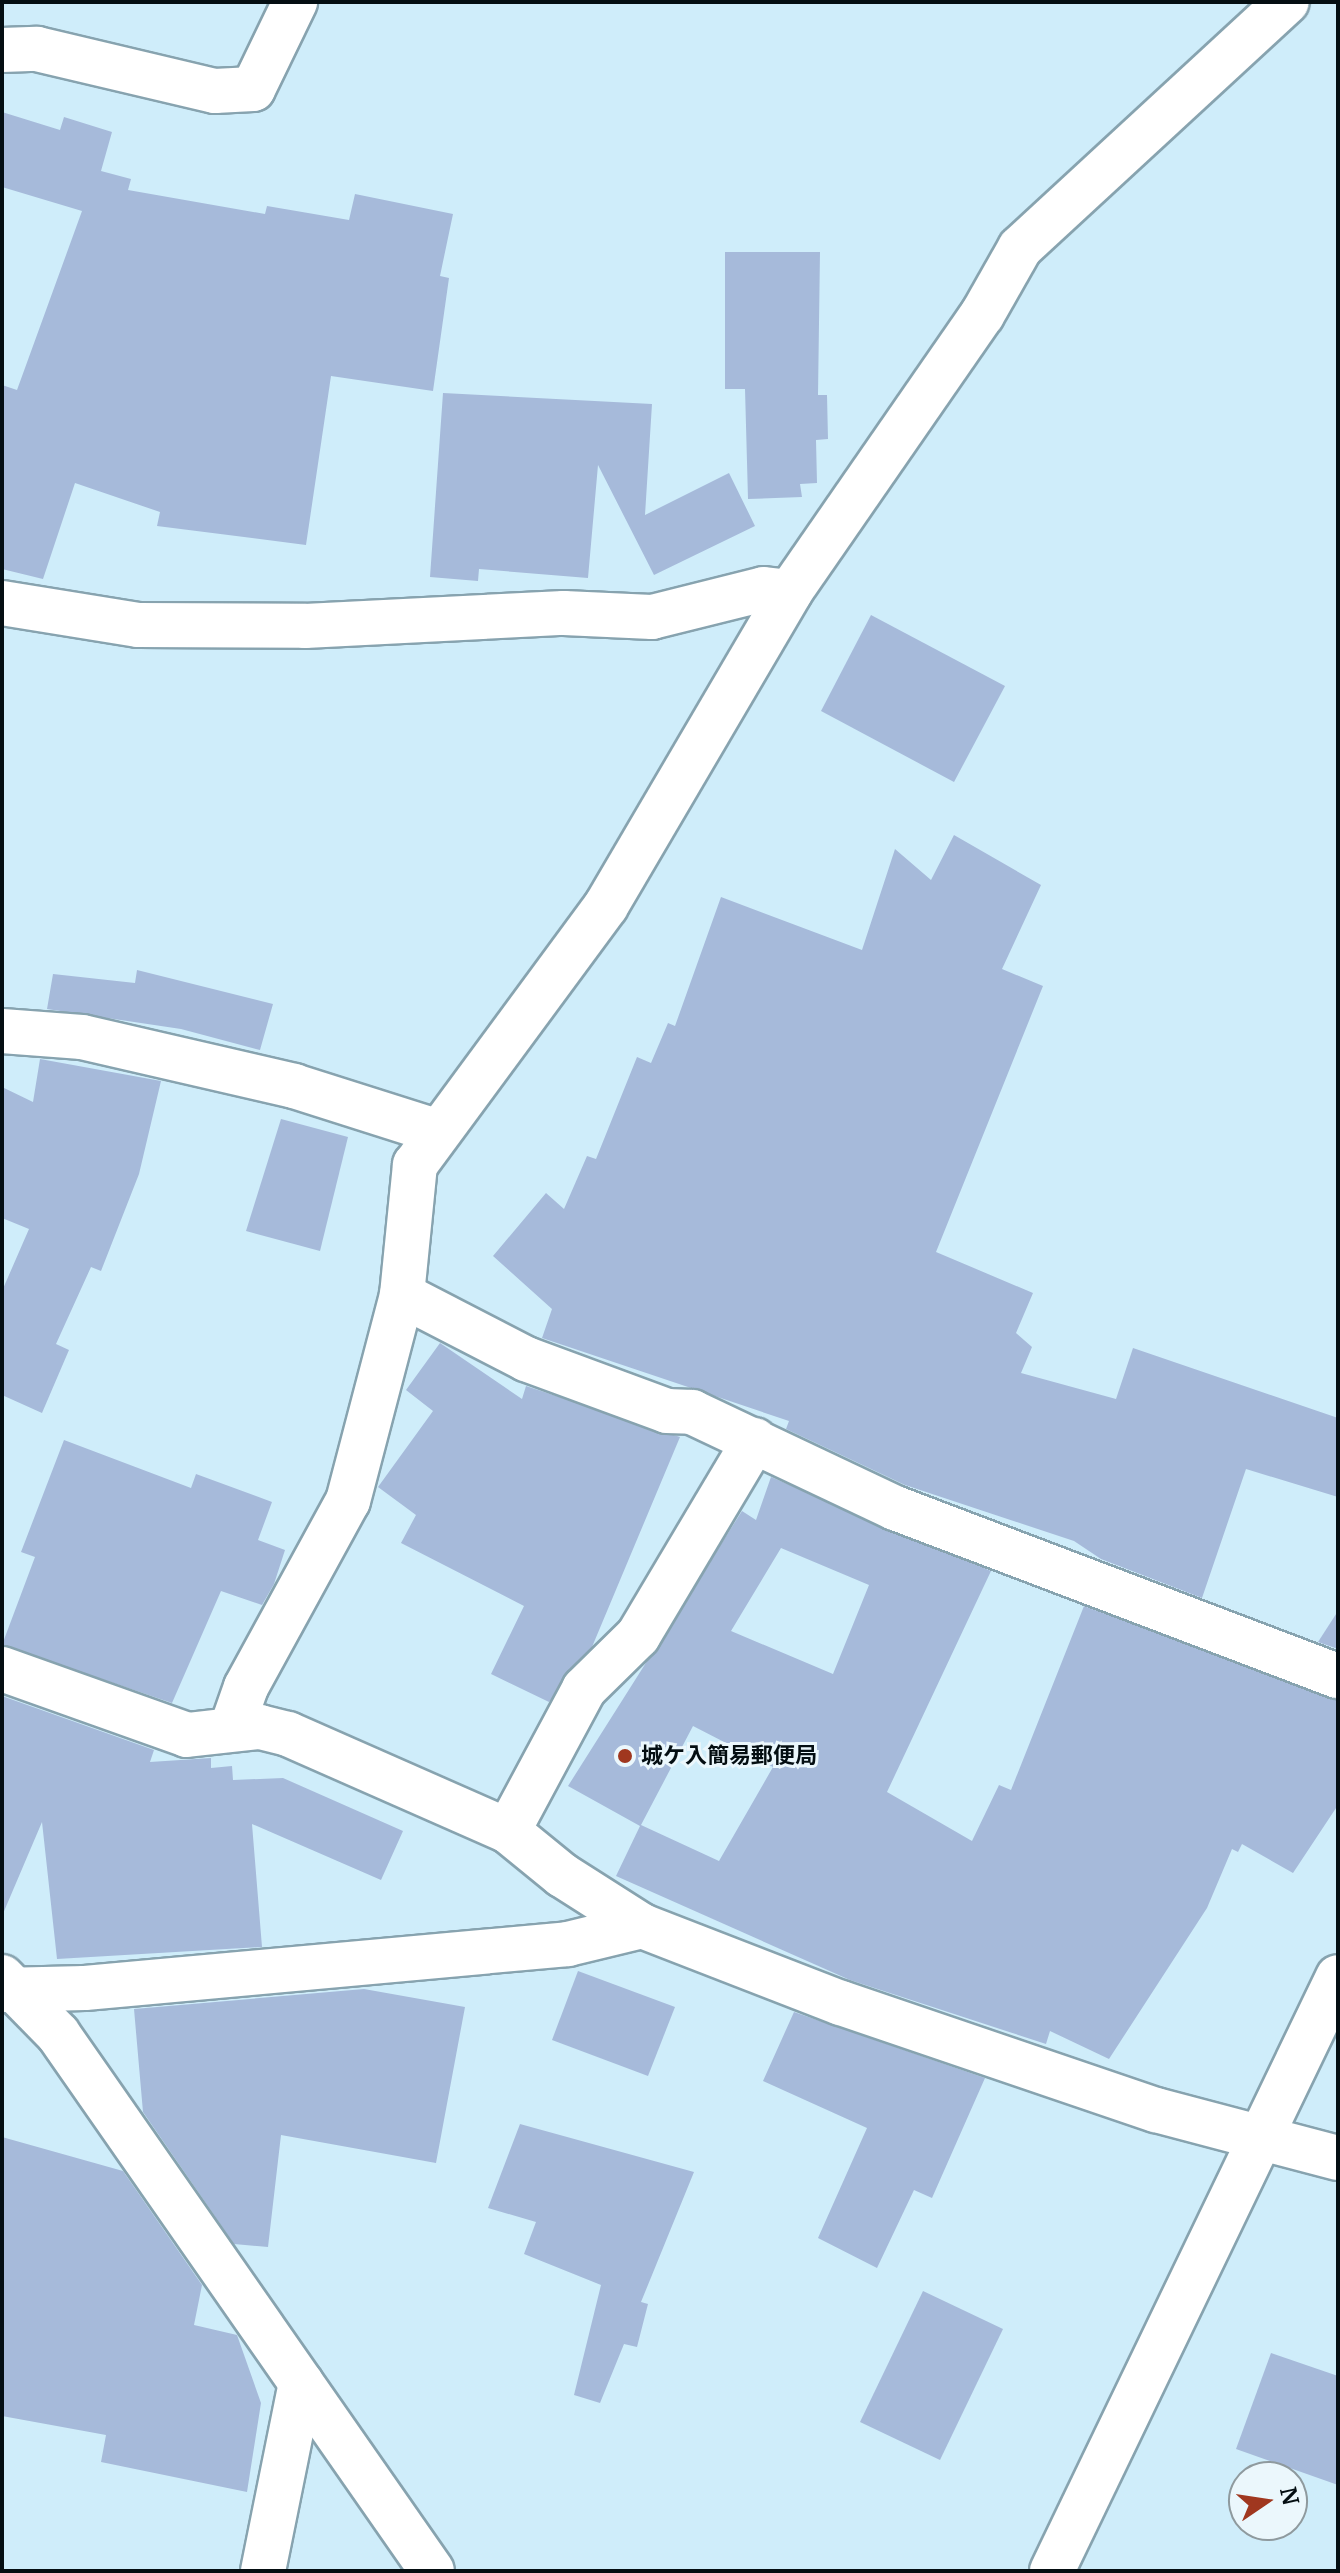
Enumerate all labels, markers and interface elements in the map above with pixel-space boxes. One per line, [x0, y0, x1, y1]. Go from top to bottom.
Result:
place label: 城ケ入簡易郵便局 [641, 1743, 817, 1769]
marker: 城ケ入簡易郵便局 [616, 1747, 634, 1765]
north arrow [1228, 2461, 1308, 2541]
text: N [1274, 2484, 1305, 2508]

